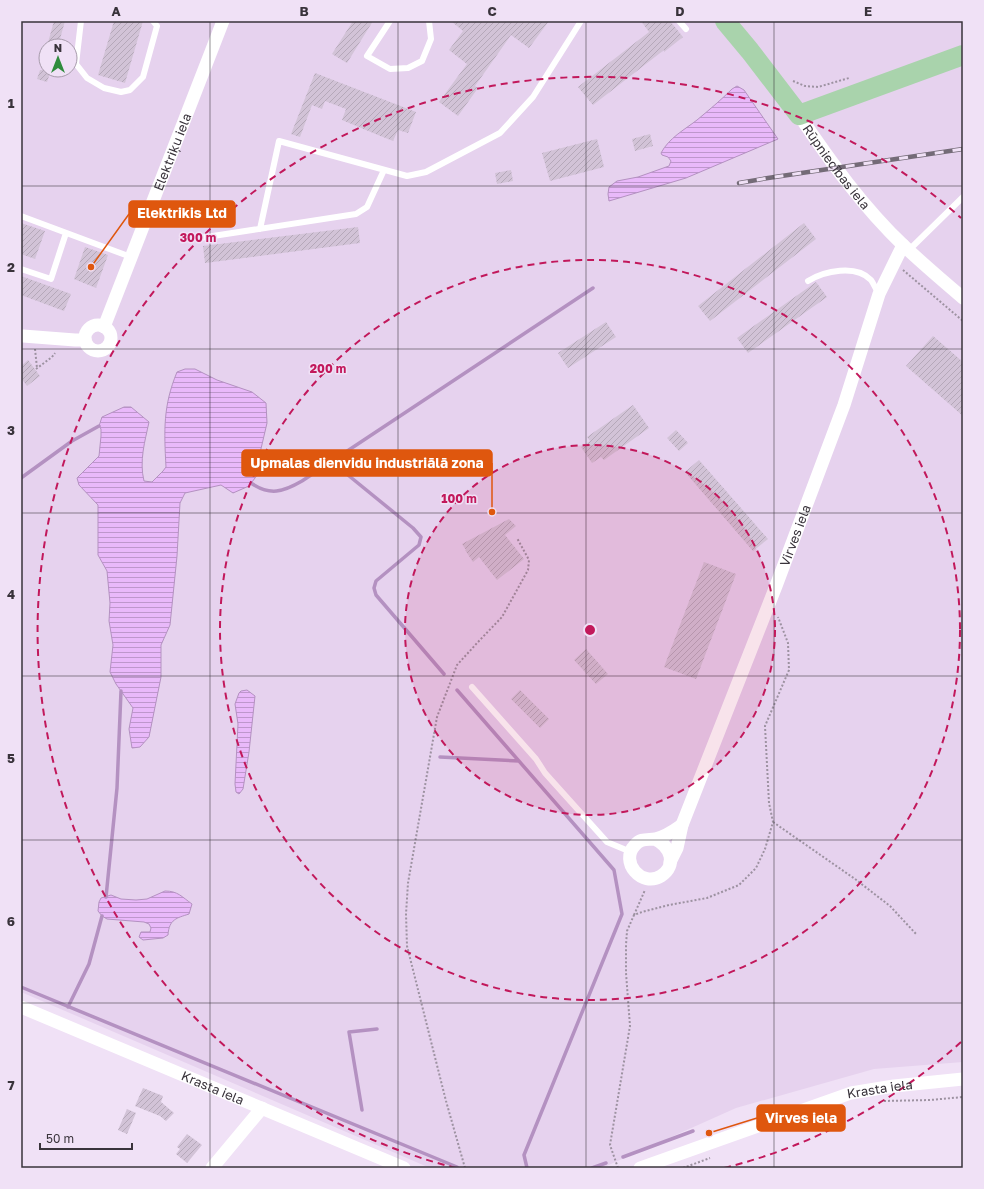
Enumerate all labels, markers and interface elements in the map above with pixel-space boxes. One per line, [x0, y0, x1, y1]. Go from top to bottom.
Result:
text: A [111, 3, 121, 19]
text: B [299, 3, 309, 19]
text: C [487, 3, 497, 19]
text: D [675, 3, 685, 19]
text: E [864, 3, 872, 19]
north arrow [38, 38, 78, 78]
text: N [54, 41, 62, 54]
text: 1 [8, 95, 15, 111]
street label: Elektriķu iela [150, 111, 194, 193]
street label: Rūpniecības iela [800, 121, 874, 213]
callout: Elektrikis Ltd [129, 201, 235, 227]
text: Elektrikis Ltd [137, 204, 227, 221]
text: 300 m [180, 230, 216, 245]
text: 2 [7, 259, 15, 275]
text: 200 m [310, 361, 346, 376]
text: 3 [7, 422, 15, 438]
callout: Upmalas dienvidu industriālā zona [242, 450, 492, 476]
text: Upmalas dienvidu industriālā zona [250, 454, 484, 471]
text: 100 m [441, 491, 477, 506]
street label: Virves iela [776, 502, 814, 569]
text: 4 [7, 586, 15, 602]
centre of rings [583, 623, 597, 637]
text: 5 [7, 750, 15, 766]
text: 6 [7, 913, 15, 929]
street label: Krasta iela [179, 1067, 247, 1108]
street label: Krasta iela [846, 1076, 913, 1102]
text: 7 [7, 1077, 15, 1093]
callout: Virves iela [757, 1105, 845, 1131]
text: Virves iela [765, 1109, 837, 1126]
scale bar [40, 1125, 132, 1151]
text: 50 m [46, 1131, 74, 1146]

